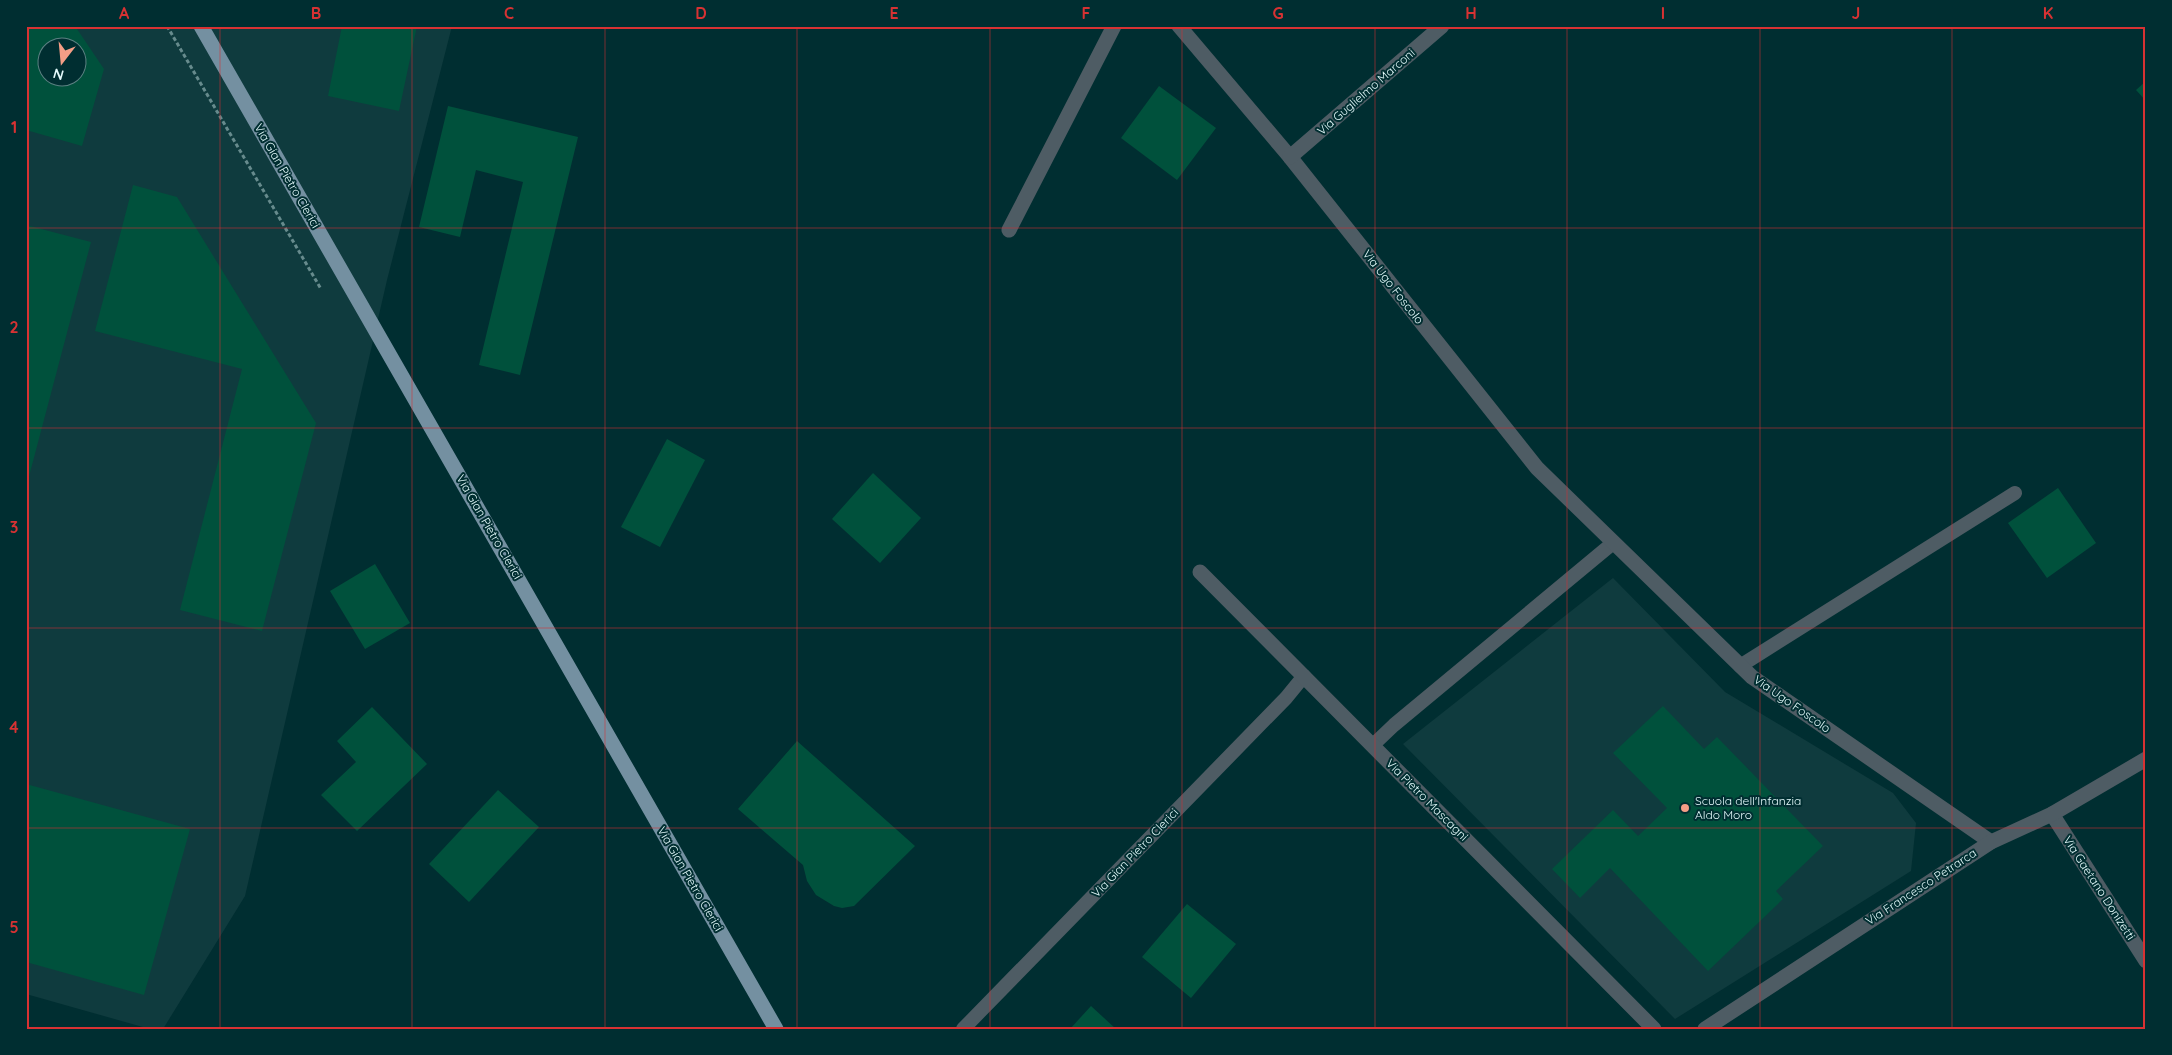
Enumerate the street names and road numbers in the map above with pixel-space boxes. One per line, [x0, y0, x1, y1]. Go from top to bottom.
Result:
street label: Via Guglielmo Marconi [1314, 45, 1418, 138]
street label: Via Gian Pietro Clerici [251, 121, 323, 231]
street label: Via Ugo Foscolo [1360, 247, 1427, 327]
street label: Via Gian Pietro Clerici [453, 472, 525, 582]
street label: Via Ugo Foscolo [1751, 672, 1834, 736]
street label: Via Pietro Mascagni [1383, 756, 1471, 844]
street label: Via Gian Pietro Clerici [1088, 805, 1181, 900]
street label: Via Gian Pietro Clerici [654, 824, 726, 934]
street label: Via Gaetano Donizetti [2060, 833, 2139, 943]
street label: Via Francesco Petrarca [1862, 845, 1979, 928]

